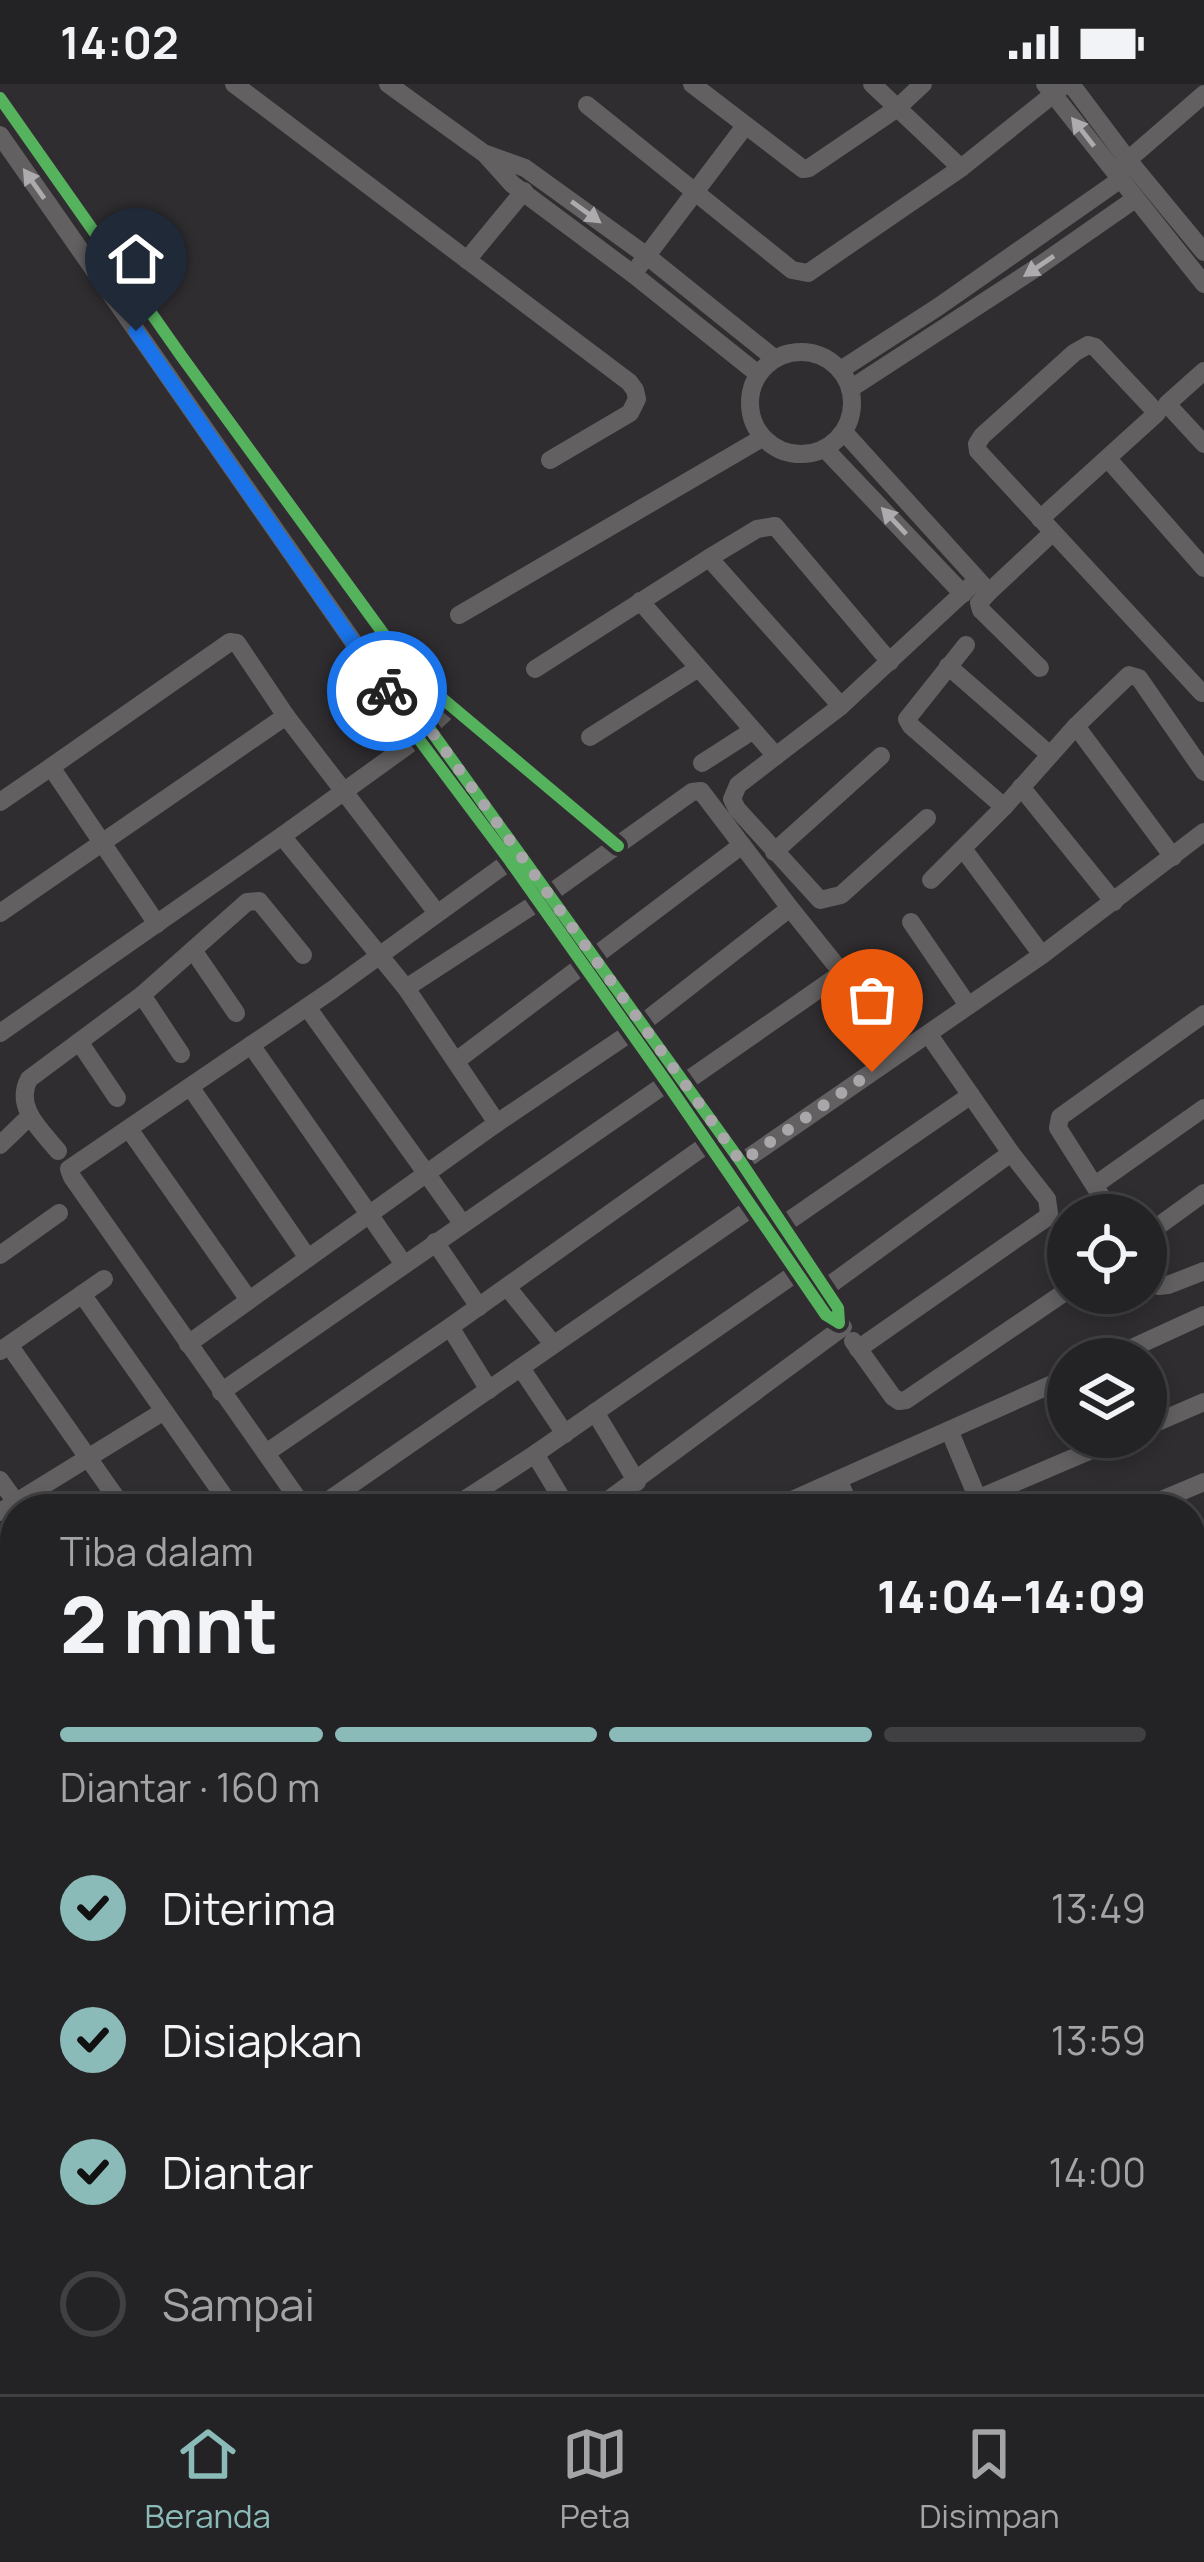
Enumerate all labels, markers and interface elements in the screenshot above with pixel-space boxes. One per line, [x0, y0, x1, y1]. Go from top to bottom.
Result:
text: 14:02 [60, 11, 179, 73]
one-way arrow [1071, 116, 1096, 147]
one-way arrow [23, 167, 46, 200]
one-way arrow [570, 199, 602, 223]
pin [85, 208, 187, 331]
icon: home [103, 226, 169, 292]
one-way arrow [1023, 254, 1055, 277]
one-way arrow [881, 507, 909, 536]
courier [327, 631, 447, 751]
icon: bike [354, 658, 420, 724]
pin [821, 949, 923, 1072]
icon: bag [839, 967, 905, 1033]
map controls [1047, 1194, 1167, 1458]
button: locate [1047, 1194, 1167, 1314]
button: layers [1047, 1338, 1167, 1458]
text: Tiba dalam [60, 1524, 254, 1578]
text: 14:04–14:09 [877, 1565, 1146, 1627]
text: 2 mnt [60, 1570, 278, 1676]
text: Diantar · 160 m [60, 1760, 320, 1814]
icon: check [60, 1875, 126, 1941]
text: Diterima [162, 1877, 336, 1939]
text: 13:49 [1051, 1881, 1146, 1935]
icon: check [60, 2007, 126, 2073]
text: Disiapkan [162, 2009, 363, 2071]
text: 13:59 [1051, 2013, 1146, 2067]
icon: check [60, 2139, 126, 2205]
text: Diantar [162, 2141, 314, 2203]
text: 14:00 [1049, 2145, 1146, 2199]
text: Sampai [162, 2273, 315, 2335]
tab: Beranda [144, 2421, 271, 2538]
tab: Peta [560, 2421, 630, 2538]
tab: Disimpan [919, 2421, 1060, 2538]

